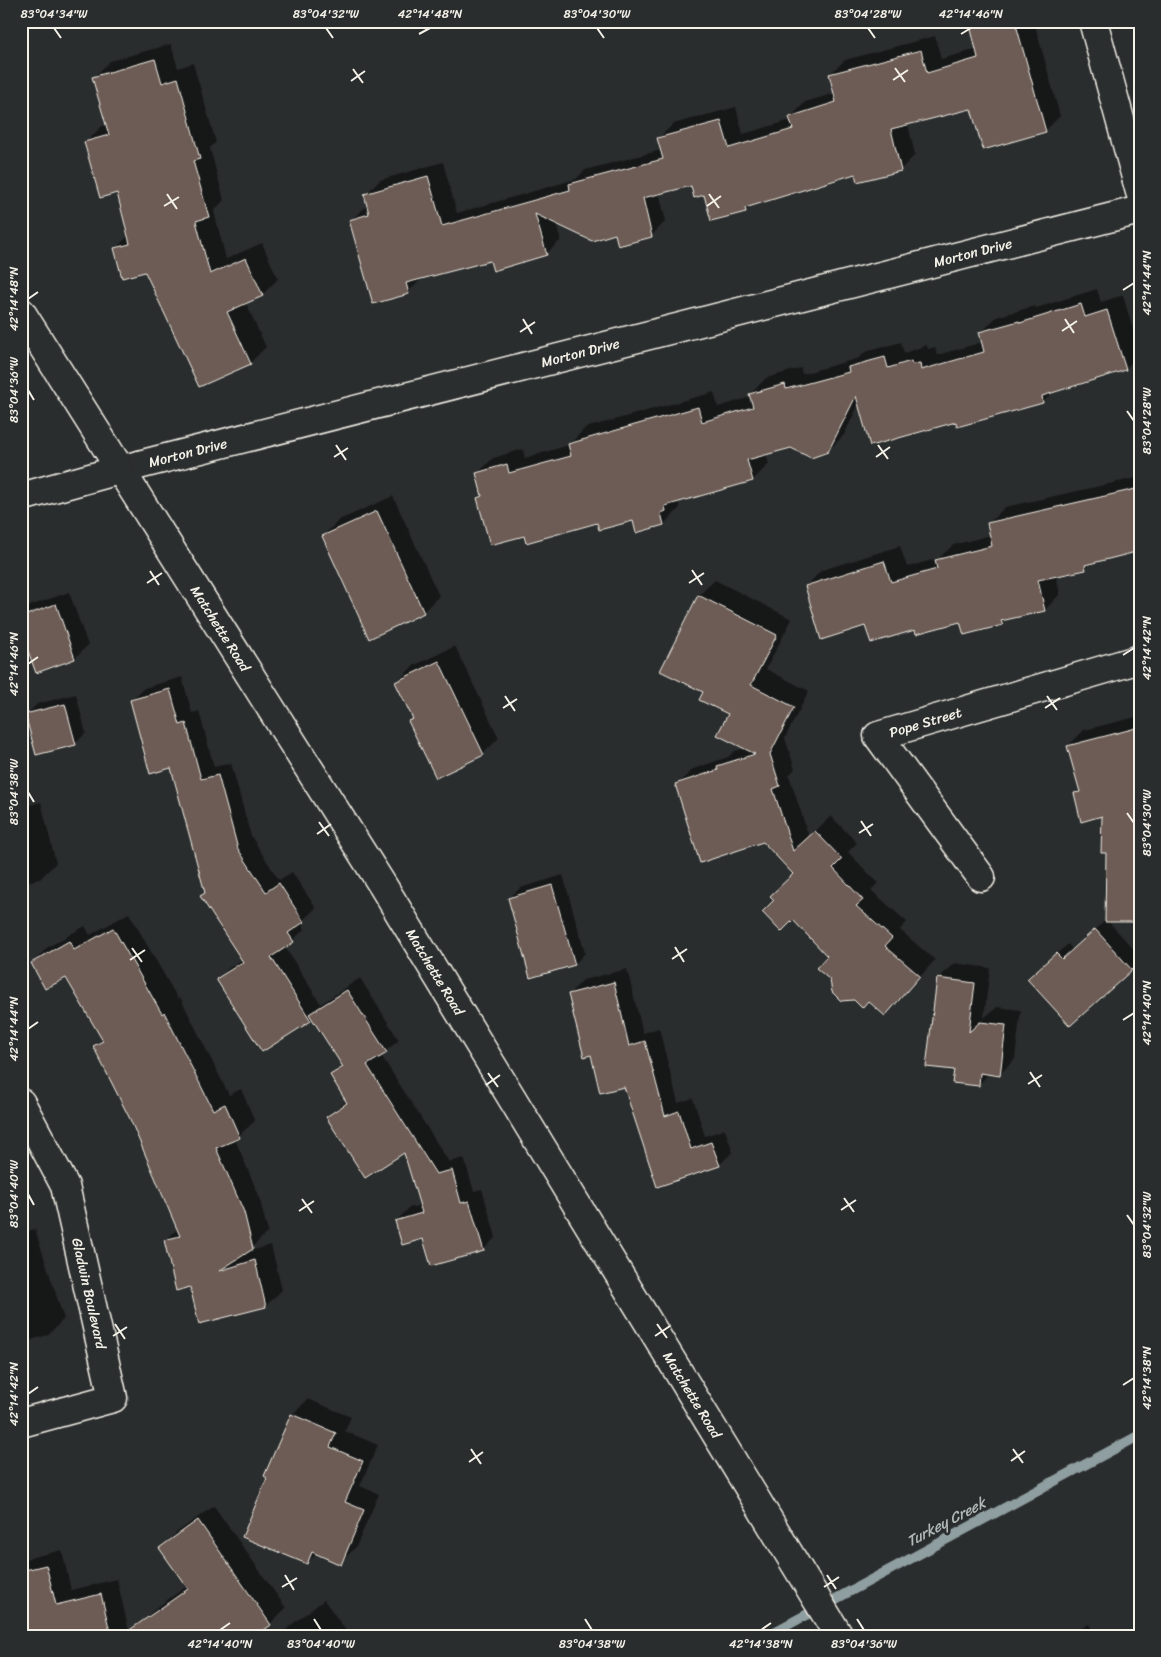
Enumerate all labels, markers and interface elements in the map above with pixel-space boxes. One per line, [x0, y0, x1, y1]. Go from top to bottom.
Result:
text: 83°04'34"W [21, 3, 88, 25]
text: 83°04'32"W [293, 3, 360, 25]
text: 42°14'48"N [398, 3, 463, 25]
text: 83°04'30"W [564, 3, 631, 25]
text: 83°04'28"W [835, 3, 902, 25]
text: 42°14'46"N [939, 3, 1004, 25]
street label: Morton Drive [931, 231, 1015, 275]
text: 42°14'44"N [1136, 250, 1158, 315]
text: 42°14'48"N [3, 266, 25, 331]
street label: Morton Drive [538, 331, 623, 375]
text: 83°04'36"W [3, 356, 25, 423]
text: 83°04'28"W [1136, 387, 1158, 454]
street label: Morton Drive [146, 431, 230, 475]
street label: Matchette Road [183, 580, 258, 678]
text: 42°14'42"N [1136, 615, 1158, 680]
text: 42°14'46"N [3, 631, 25, 696]
street label: Pope Street [886, 700, 965, 745]
text: 83°04'38"W [3, 758, 25, 825]
text: 83°04'30"W [1136, 789, 1158, 856]
street label: Matchette Road [399, 924, 472, 1022]
text: 42°14'40"N [1136, 980, 1158, 1046]
text: 42°14'44"N [3, 996, 25, 1061]
text: 83°04'40"W [3, 1159, 25, 1228]
text: 83°04'32"W [1136, 1191, 1158, 1258]
street label: Gladwin Boulevard [64, 1236, 114, 1353]
text: 42°14'38"N [1136, 1345, 1158, 1410]
street label: Matchette Road [656, 1347, 729, 1445]
text: 42°14'42"N [3, 1361, 25, 1426]
water label: Turkey Creek [902, 1489, 992, 1554]
text: 42°14'40"N [187, 1633, 253, 1655]
text: 83°04'40"W [287, 1633, 356, 1655]
text: 83°04'38"W [559, 1633, 626, 1655]
text: 42°14'38"N [729, 1633, 794, 1655]
text: 83°04'36"W [831, 1633, 898, 1655]

